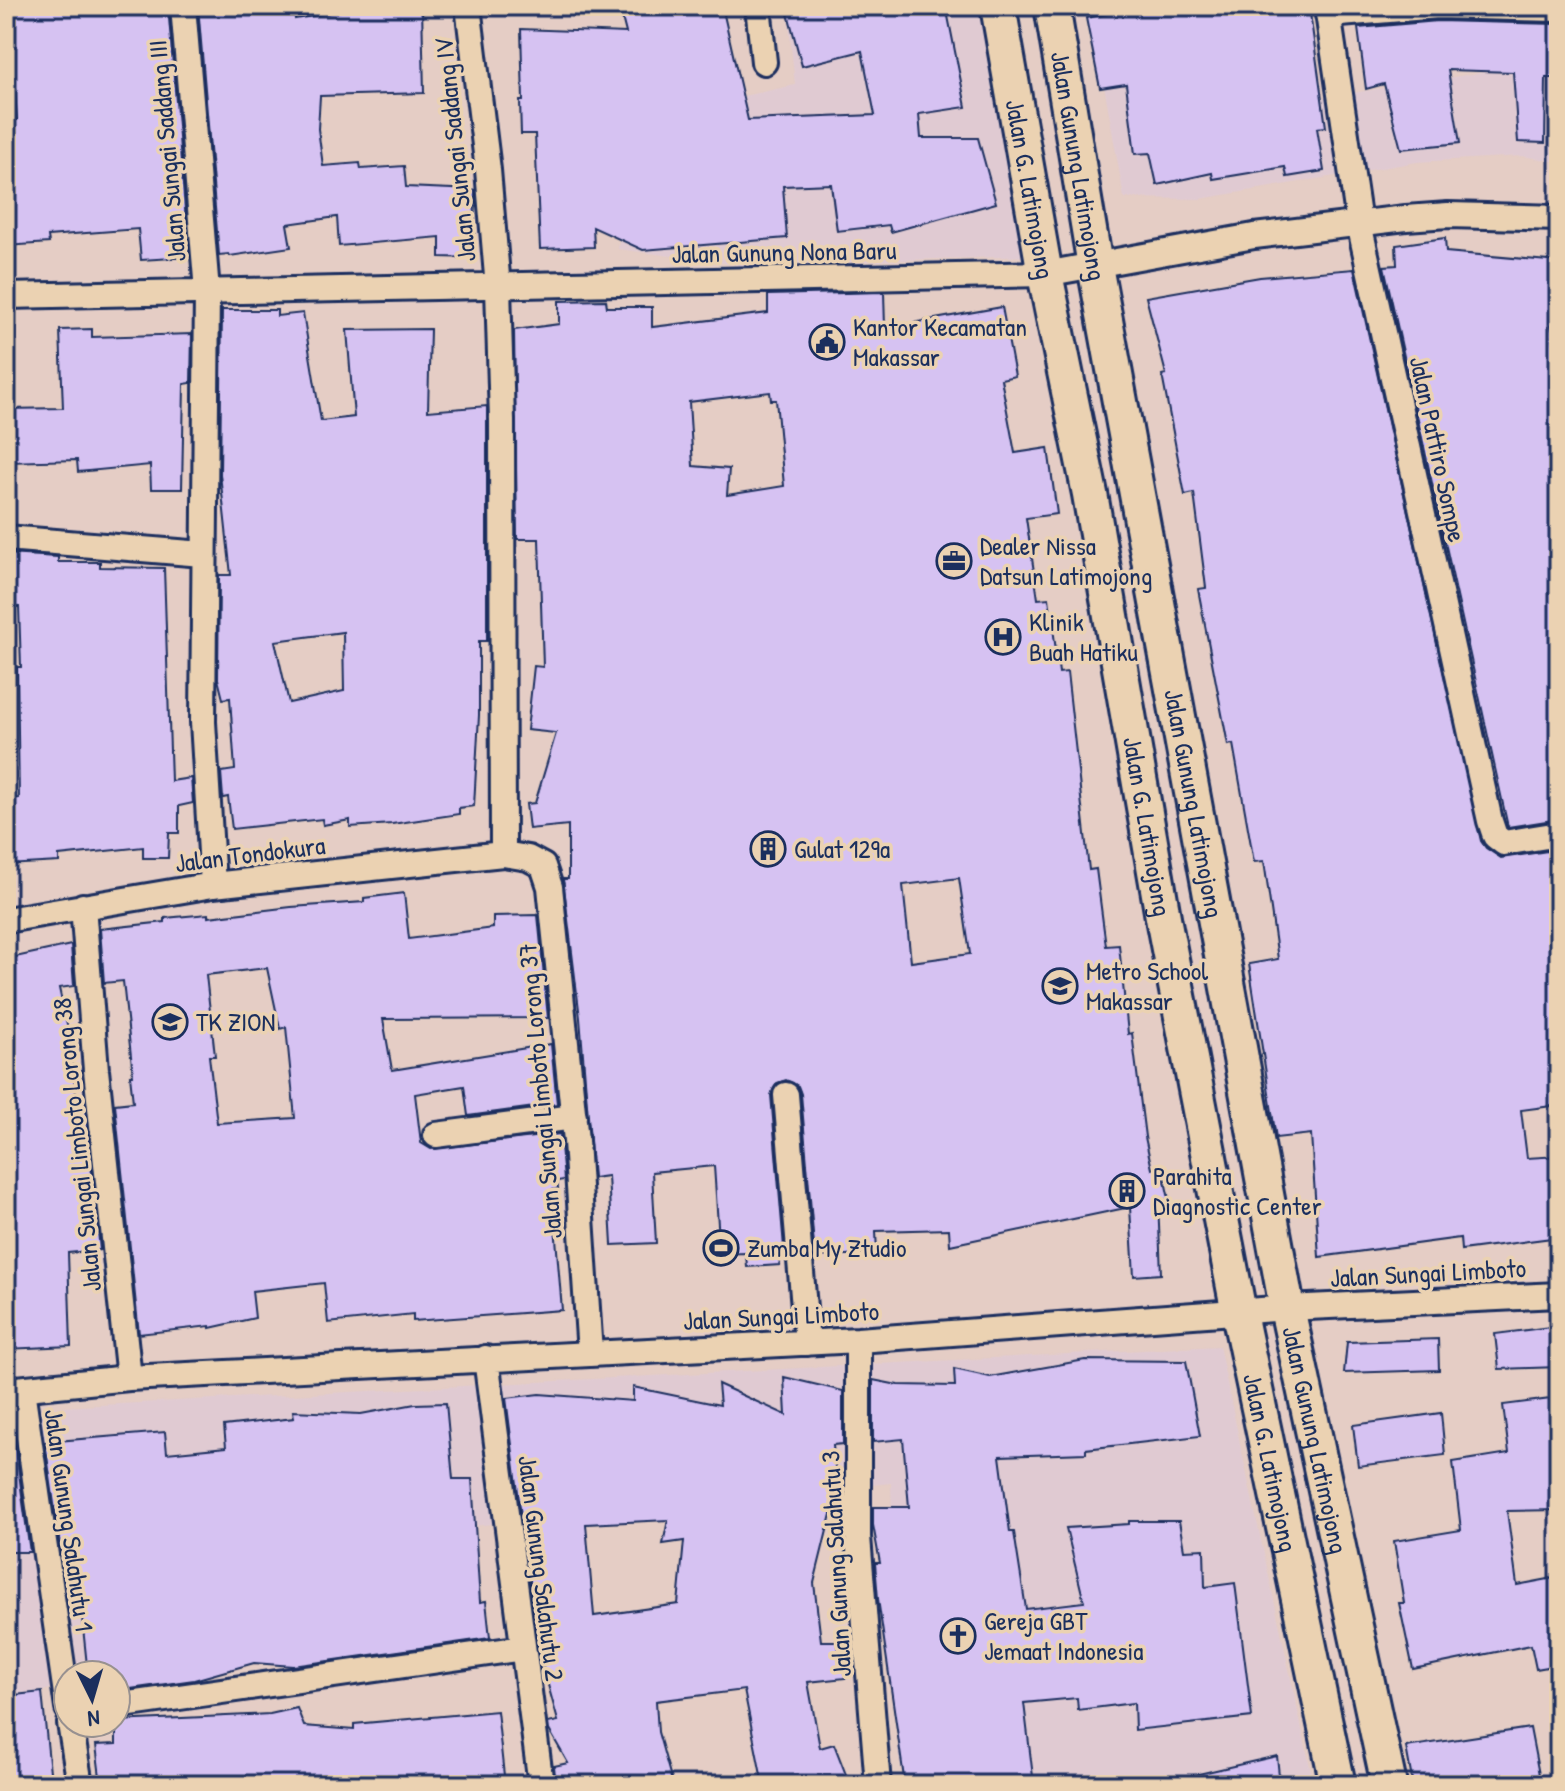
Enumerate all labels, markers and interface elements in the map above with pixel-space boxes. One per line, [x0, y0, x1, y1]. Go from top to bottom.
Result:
street label: Jalan Sungai Saddang IV [425, 36, 484, 264]
street label: Jalan Sungai Saddang III [139, 39, 194, 263]
street label: Jalan Gunung Latimojong [1043, 49, 1115, 283]
street label: Jalan G. Latimojong [998, 97, 1064, 282]
street label: Jalan Gunung Nona Baru [671, 232, 897, 271]
place label: Kantor Kecamatan Makassar [853, 309, 1027, 374]
public building icon: Kantor Kecamatan Makassar [808, 323, 846, 361]
street label: Jalan Pattiro Sompe [1402, 353, 1475, 545]
place label: Dealer Nissa Datsun Latimojong [980, 528, 1152, 593]
office icon: Dealer Nissa Datsun Latimojong [935, 542, 973, 580]
place label: Klinik Buah Hatiku [1029, 604, 1138, 669]
hospital icon: Klinik Buah Hatiku [984, 618, 1022, 656]
street label: Jalan Gunung Latimojong [1156, 686, 1233, 921]
street label: Jalan G. Latimojong [1115, 734, 1181, 919]
street label: Jalan Tondokura [173, 827, 327, 880]
building icon: Gulat 129a [749, 830, 787, 868]
place label: Gulat 129a [794, 831, 890, 866]
street label: Jalan Sungai Limboto Lorong 37 [509, 942, 570, 1240]
place label: Metro School Makassar [1086, 953, 1208, 1018]
school or university icon: Metro School Makassar [1041, 967, 1079, 1005]
street label: Jalan Sungai Limboto Lorong 38 [44, 997, 109, 1294]
school or university icon: TK ZION [151, 1003, 189, 1041]
place label: TK ZION [196, 1004, 275, 1039]
place label: Parahita Diagnostic Center [1153, 1158, 1322, 1223]
building icon: Parahita Diagnostic Center [1108, 1172, 1146, 1210]
sports icon: Zumba My Ztudio [702, 1229, 740, 1267]
place label: Zumba My Ztudio [747, 1230, 907, 1265]
street label: Jalan Sungai Limboto [1329, 1250, 1527, 1295]
street label: Jalan Sungai Limboto [682, 1293, 880, 1338]
street label: Jalan Gunung Latimojong [1274, 1323, 1357, 1557]
street label: Jalan G. Latimojong [1235, 1370, 1307, 1555]
street label: Jalan Gunung Salahutu 1 [37, 1406, 102, 1633]
street label: Jalan Gunung Salahutu 3 [812, 1450, 859, 1678]
street label: Jalan Gunung Salahutu 2 [510, 1453, 573, 1683]
place label: Gereja GBT Jemaat Indonesia [984, 1603, 1144, 1668]
church icon: Gereja GBT Jemaat Indonesia [939, 1617, 977, 1655]
north arrow [52, 1659, 132, 1739]
text: N [86, 1703, 101, 1734]

